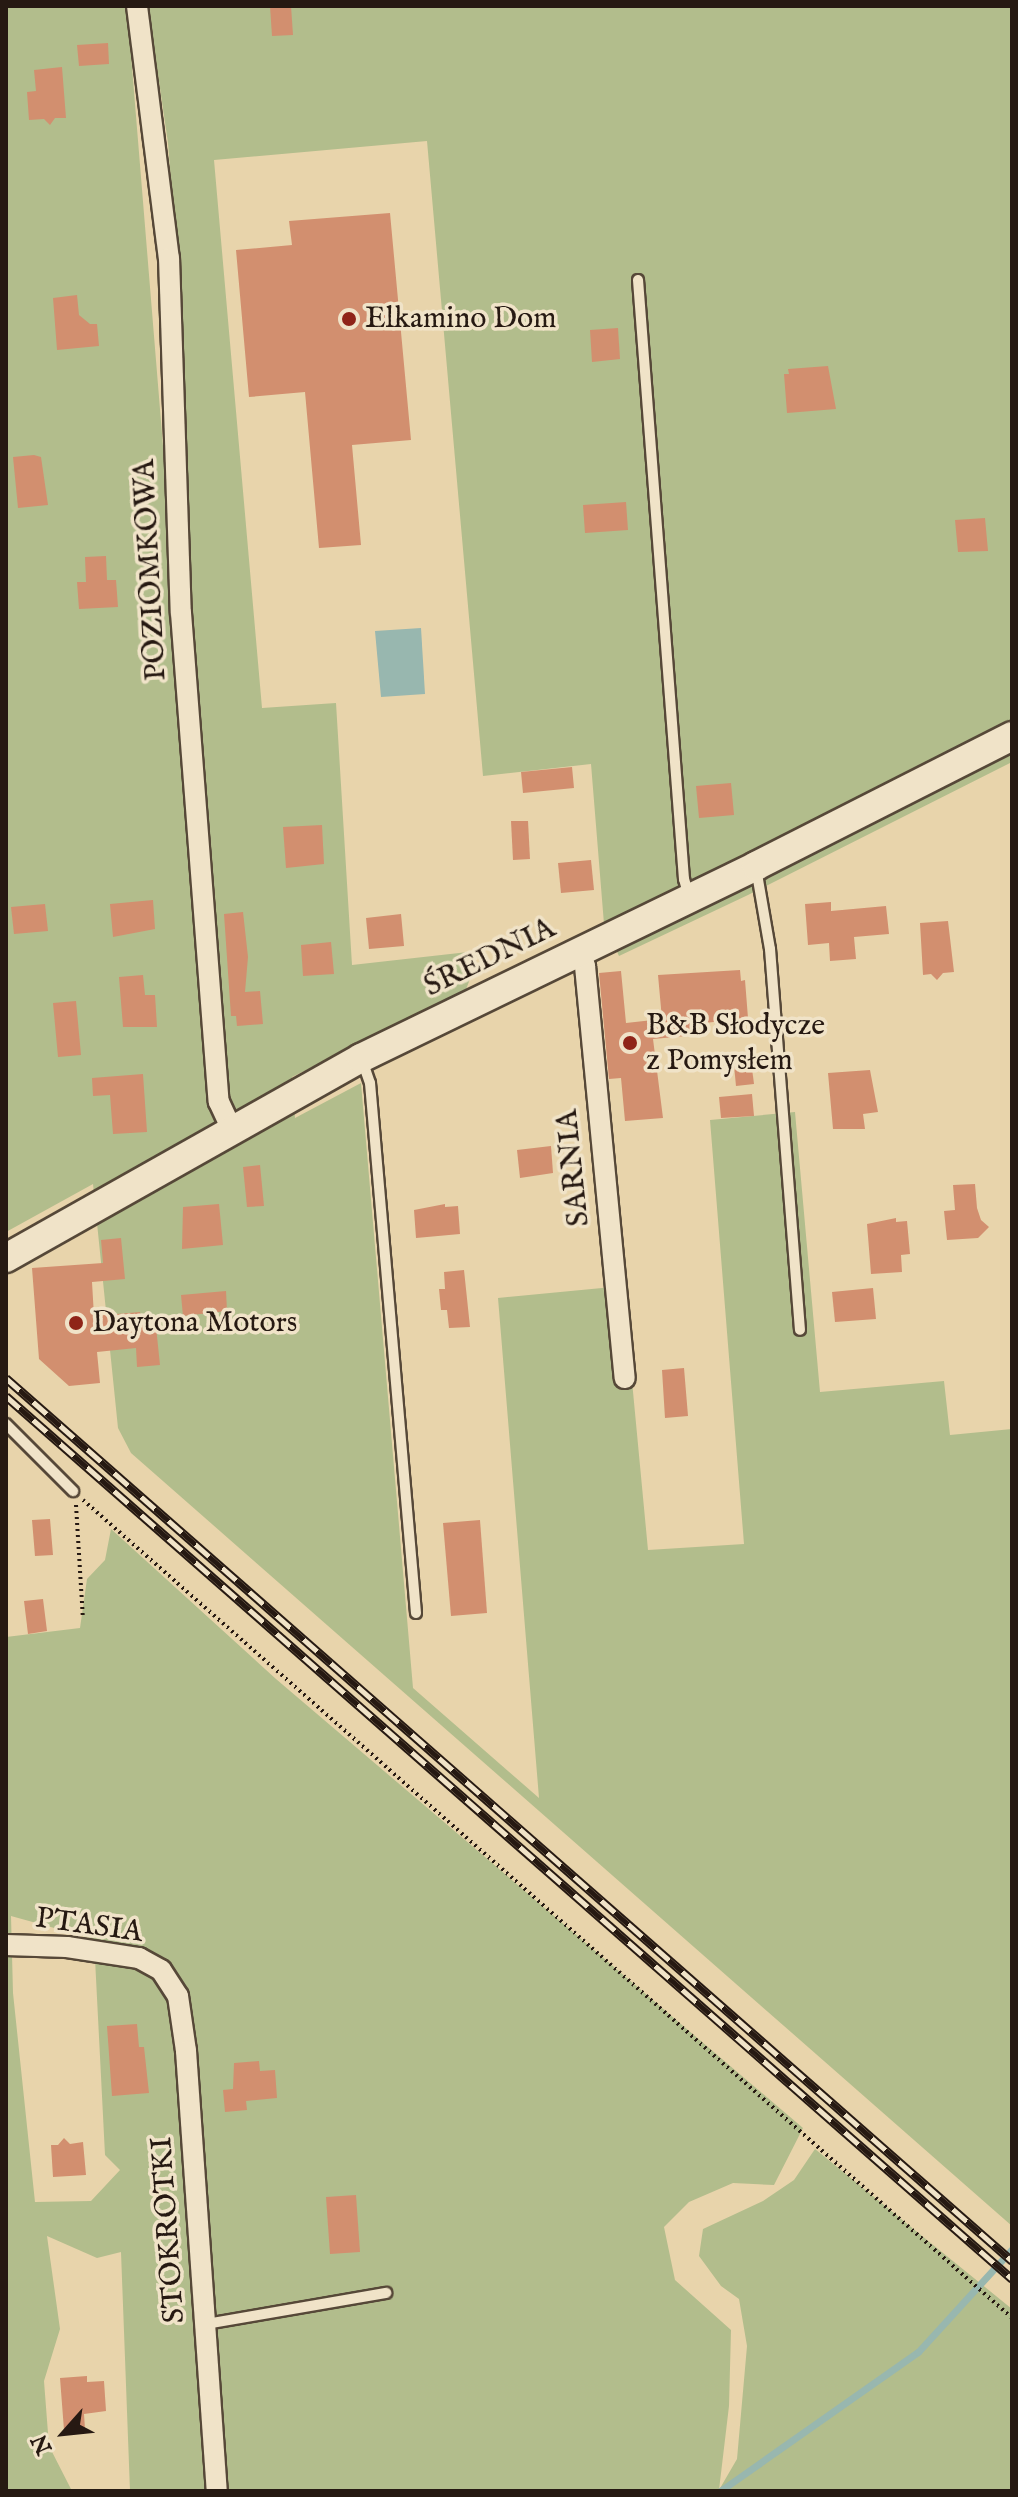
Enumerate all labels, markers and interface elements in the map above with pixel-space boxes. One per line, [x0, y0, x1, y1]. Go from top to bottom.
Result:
place label: Elkamino Dom [365, 301, 556, 337]
marker: Elkamino Dom [340, 310, 358, 328]
street label: POZIOMKOWA [127, 458, 175, 682]
street label: ŚREDNIA [418, 911, 562, 1005]
place label: B&B Słodycze z Pomysłem [646, 1008, 825, 1078]
marker: B&B Słodycze z Pomysłem [621, 1034, 639, 1052]
street label: SARNIA [550, 1108, 598, 1228]
place label: Daytona Motors [92, 1305, 297, 1341]
marker: Daytona Motors [67, 1314, 85, 1332]
street label: PTASIA [33, 1901, 145, 1951]
street label: STOKROTKI [145, 2135, 193, 2325]
north arrow [24, 2393, 104, 2473]
text: N [26, 2429, 59, 2459]

